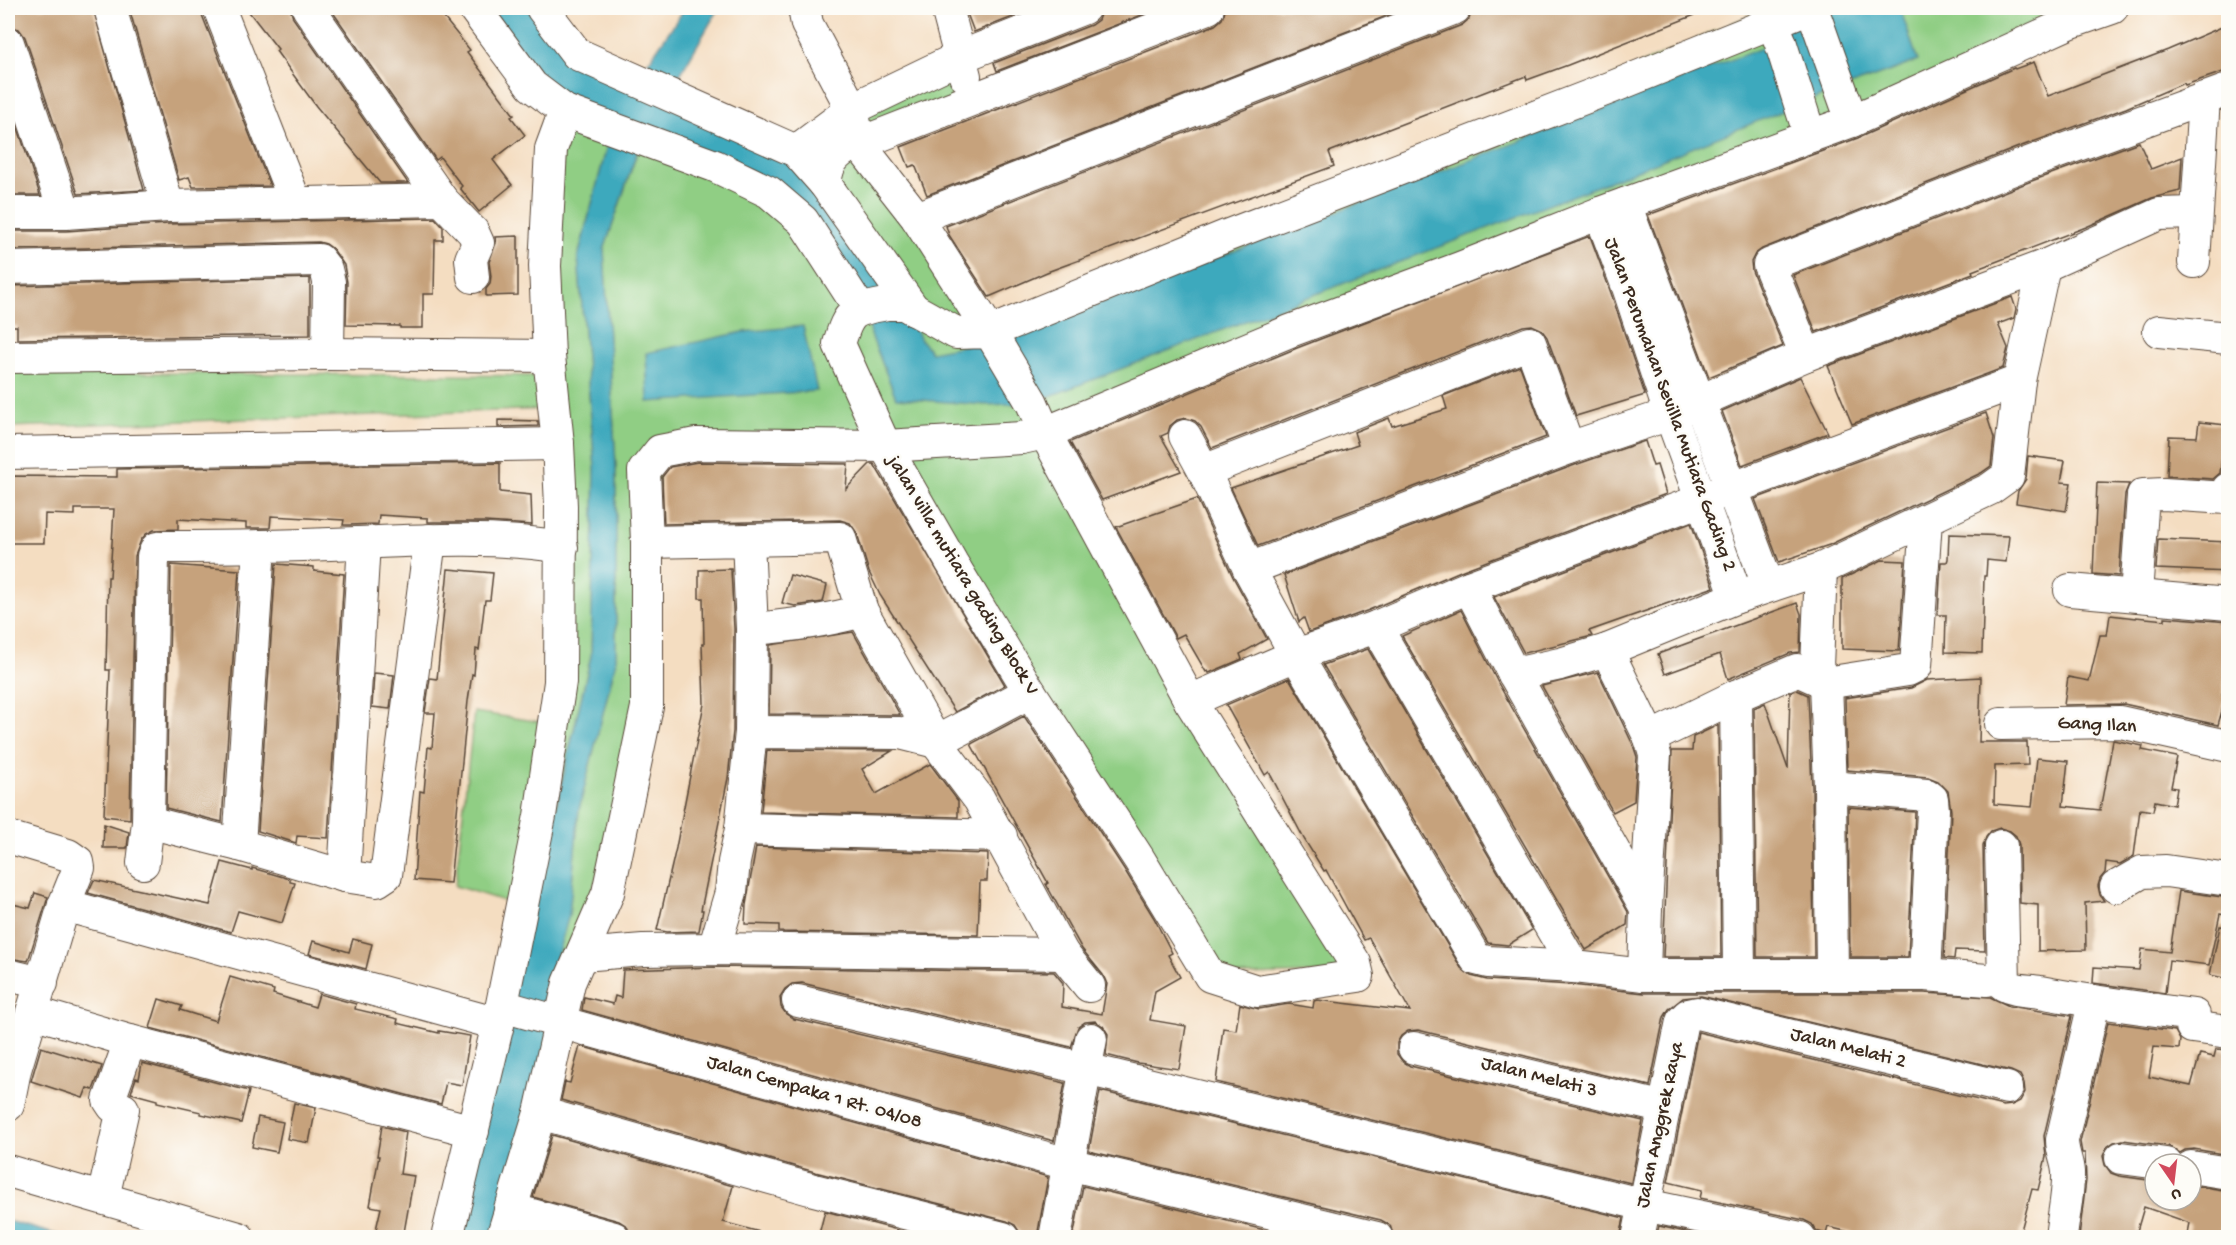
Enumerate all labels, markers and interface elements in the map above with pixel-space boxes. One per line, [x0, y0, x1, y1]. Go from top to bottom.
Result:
street label: Jalan Perumahan Sevilla Mutiara Gading 2 [1598, 235, 1740, 575]
street label: jalan villa mutiara gading Block V [880, 450, 1043, 700]
street label: Gang Ilan [2057, 712, 2138, 740]
street label: Jalan Melati 2 [1788, 1024, 1908, 1075]
street label: Jalan Anggrek Raya [1632, 1039, 1690, 1210]
street label: Jalan Cempaka 1 Rt. 04/08 [704, 1051, 924, 1135]
street label: Jalan Melati 3 [1479, 1052, 1599, 1104]
north arrow [2143, 1152, 2203, 1212]
text: U [2168, 1183, 2183, 1204]

